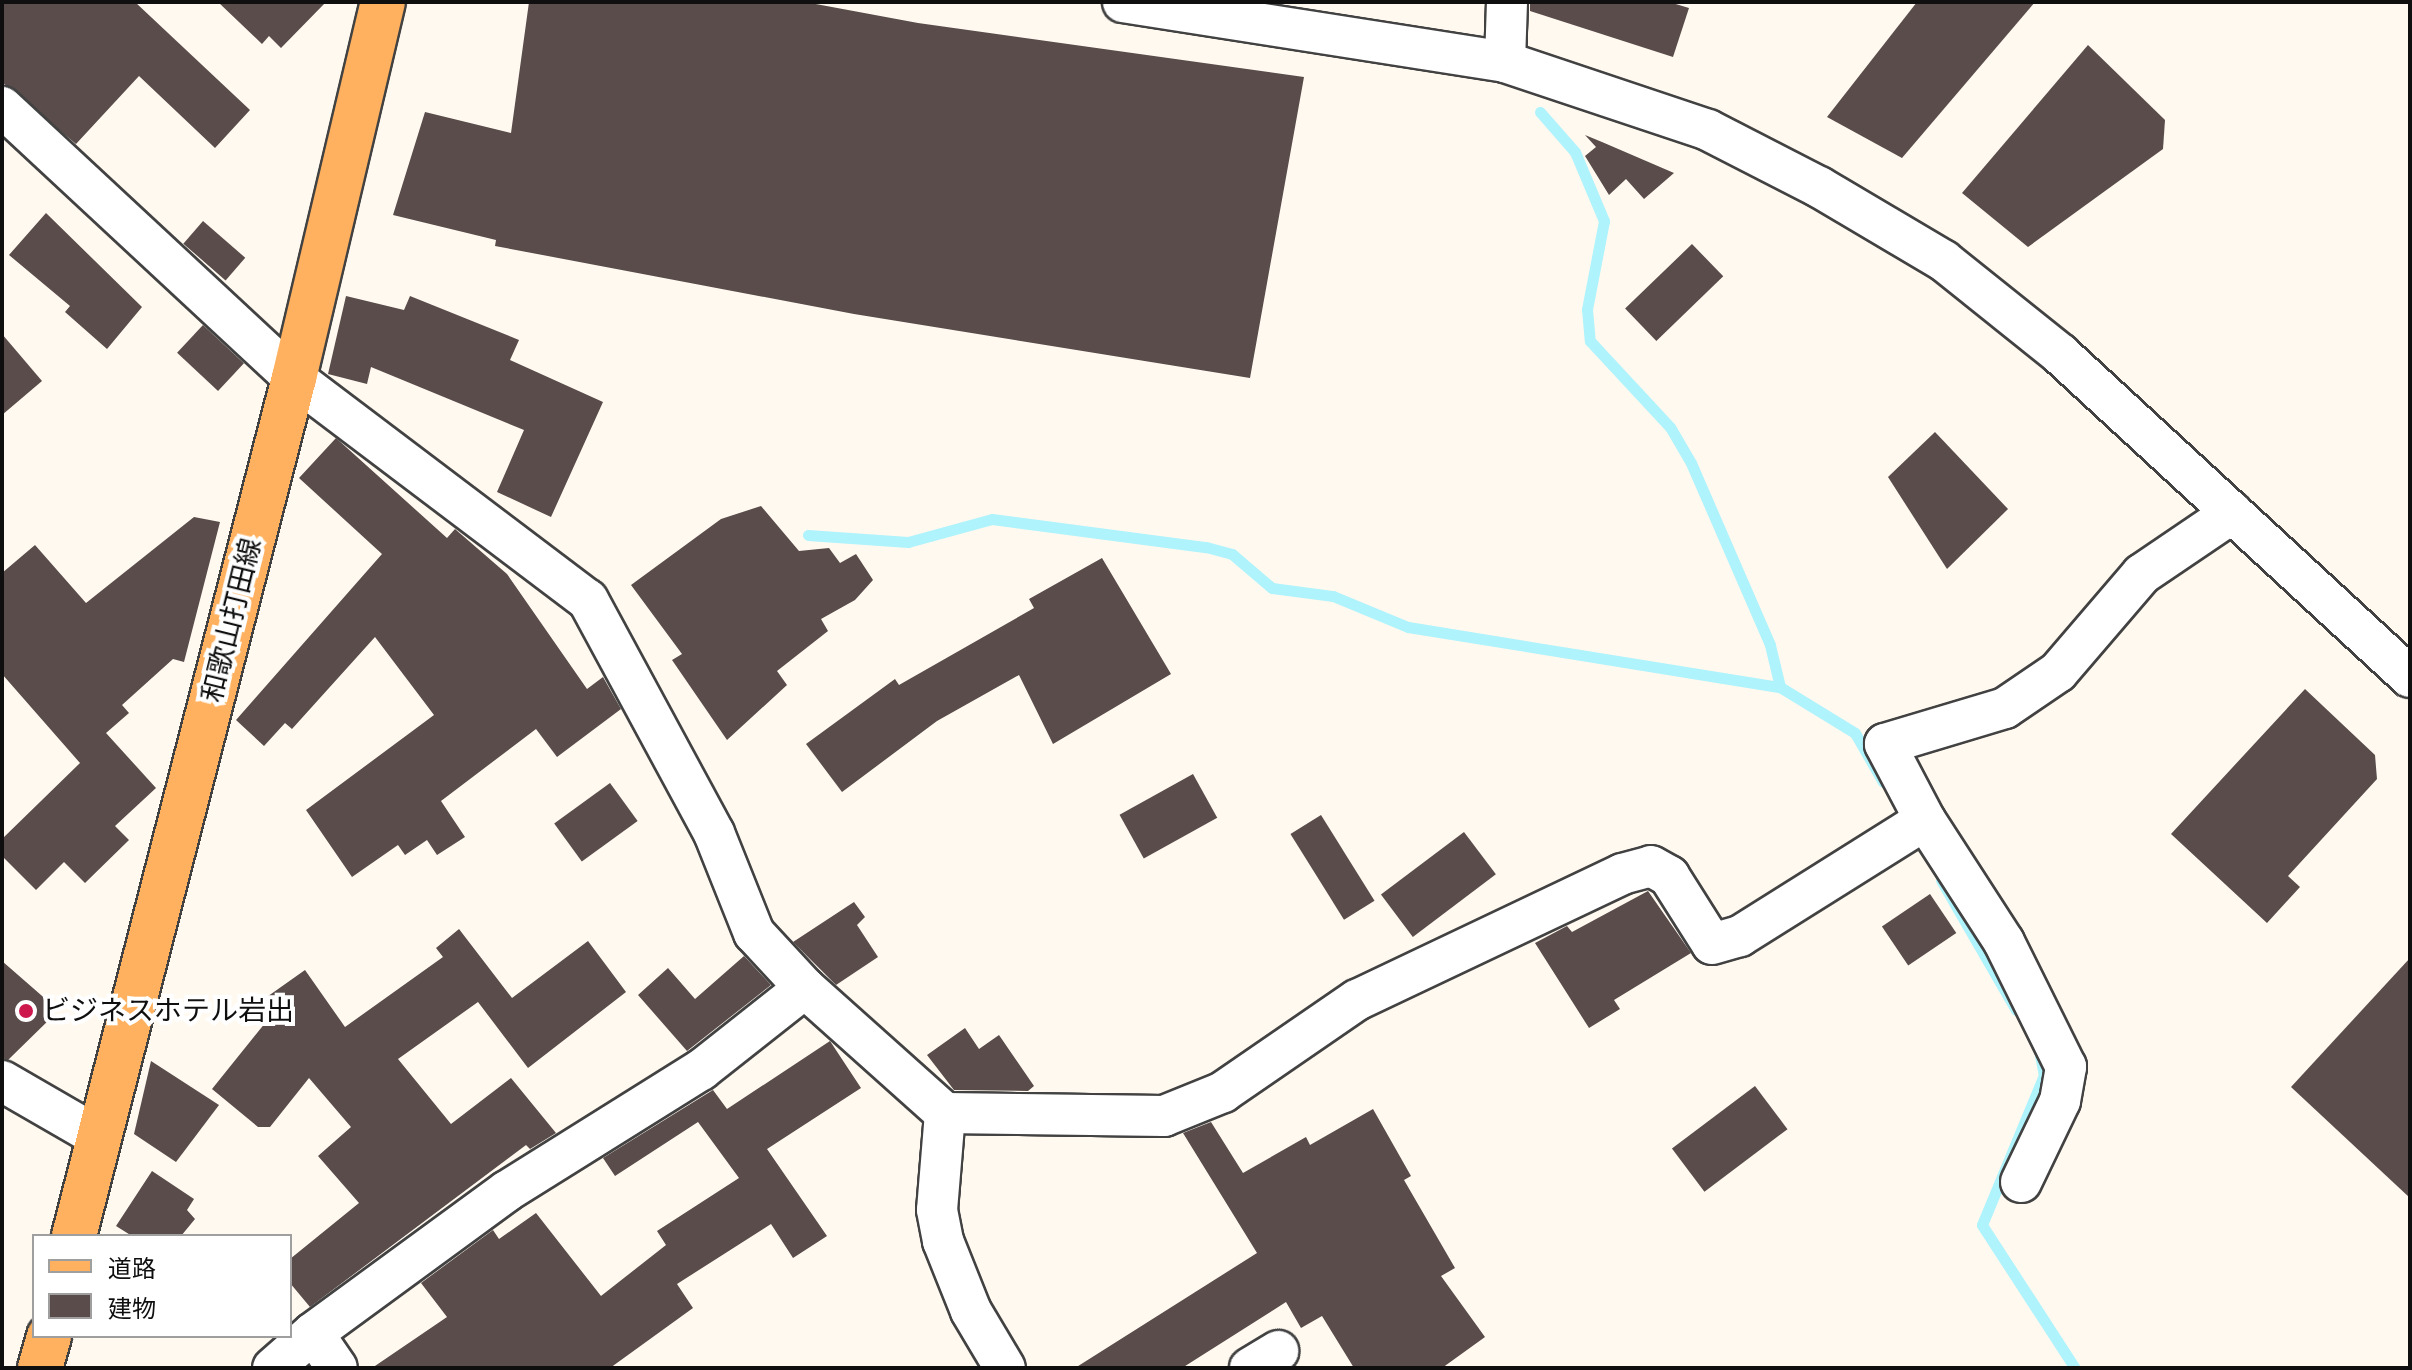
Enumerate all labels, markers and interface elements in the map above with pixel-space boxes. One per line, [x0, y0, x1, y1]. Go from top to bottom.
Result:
street label: 和歌山打田線 [195, 534, 269, 706]
place label: ビジネスホテル岩出 [42, 994, 294, 1028]
marker: ビジネスホテル岩出 [17, 1002, 35, 1020]
legend [32, 1234, 292, 1338]
text: 道路 [108, 1254, 156, 1283]
text: 建物 [108, 1294, 156, 1323]

